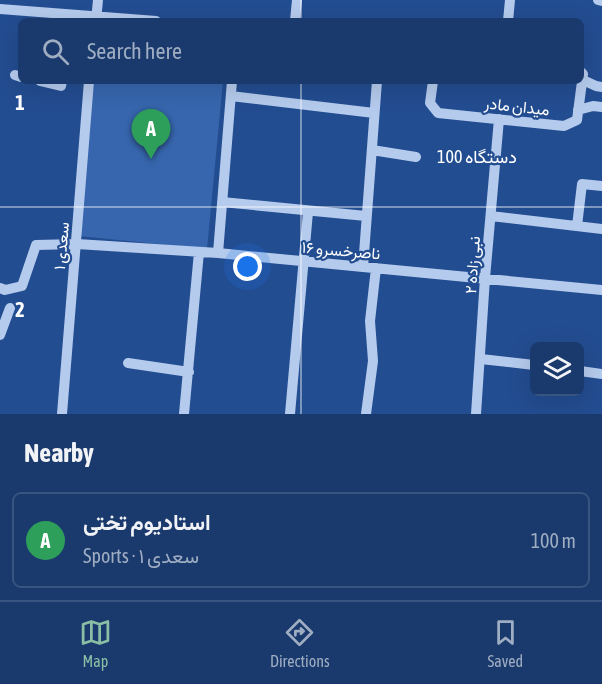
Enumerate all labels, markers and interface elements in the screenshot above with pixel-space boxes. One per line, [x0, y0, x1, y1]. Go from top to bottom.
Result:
search box [18, 18, 584, 84]
icon: search [39, 35, 72, 68]
text: Search here [87, 38, 182, 64]
text: 1 [15, 91, 25, 114]
street label: میدان مادر [482, 94, 550, 120]
pin: A [132, 110, 170, 159]
district label: 100 دستگاه [437, 146, 517, 167]
street label: سعدی ۱ [50, 221, 74, 271]
street label: نبی زاده ۲ [461, 235, 485, 295]
street label: ناصرخسرو ۱۶ [301, 238, 381, 264]
your location [233, 252, 262, 281]
text: 2 [15, 298, 25, 321]
map controls [530, 342, 584, 396]
button: layers [530, 342, 584, 396]
text: Nearby [24, 438, 94, 468]
text: استادیوم تختی [83, 509, 211, 535]
text: A [41, 529, 50, 552]
text: 100 m [531, 529, 576, 552]
text: Sports · سعدی ۱ [83, 544, 199, 567]
tab: Map [79, 616, 112, 670]
tab: Directions [270, 616, 330, 670]
tab: Saved [488, 616, 523, 670]

